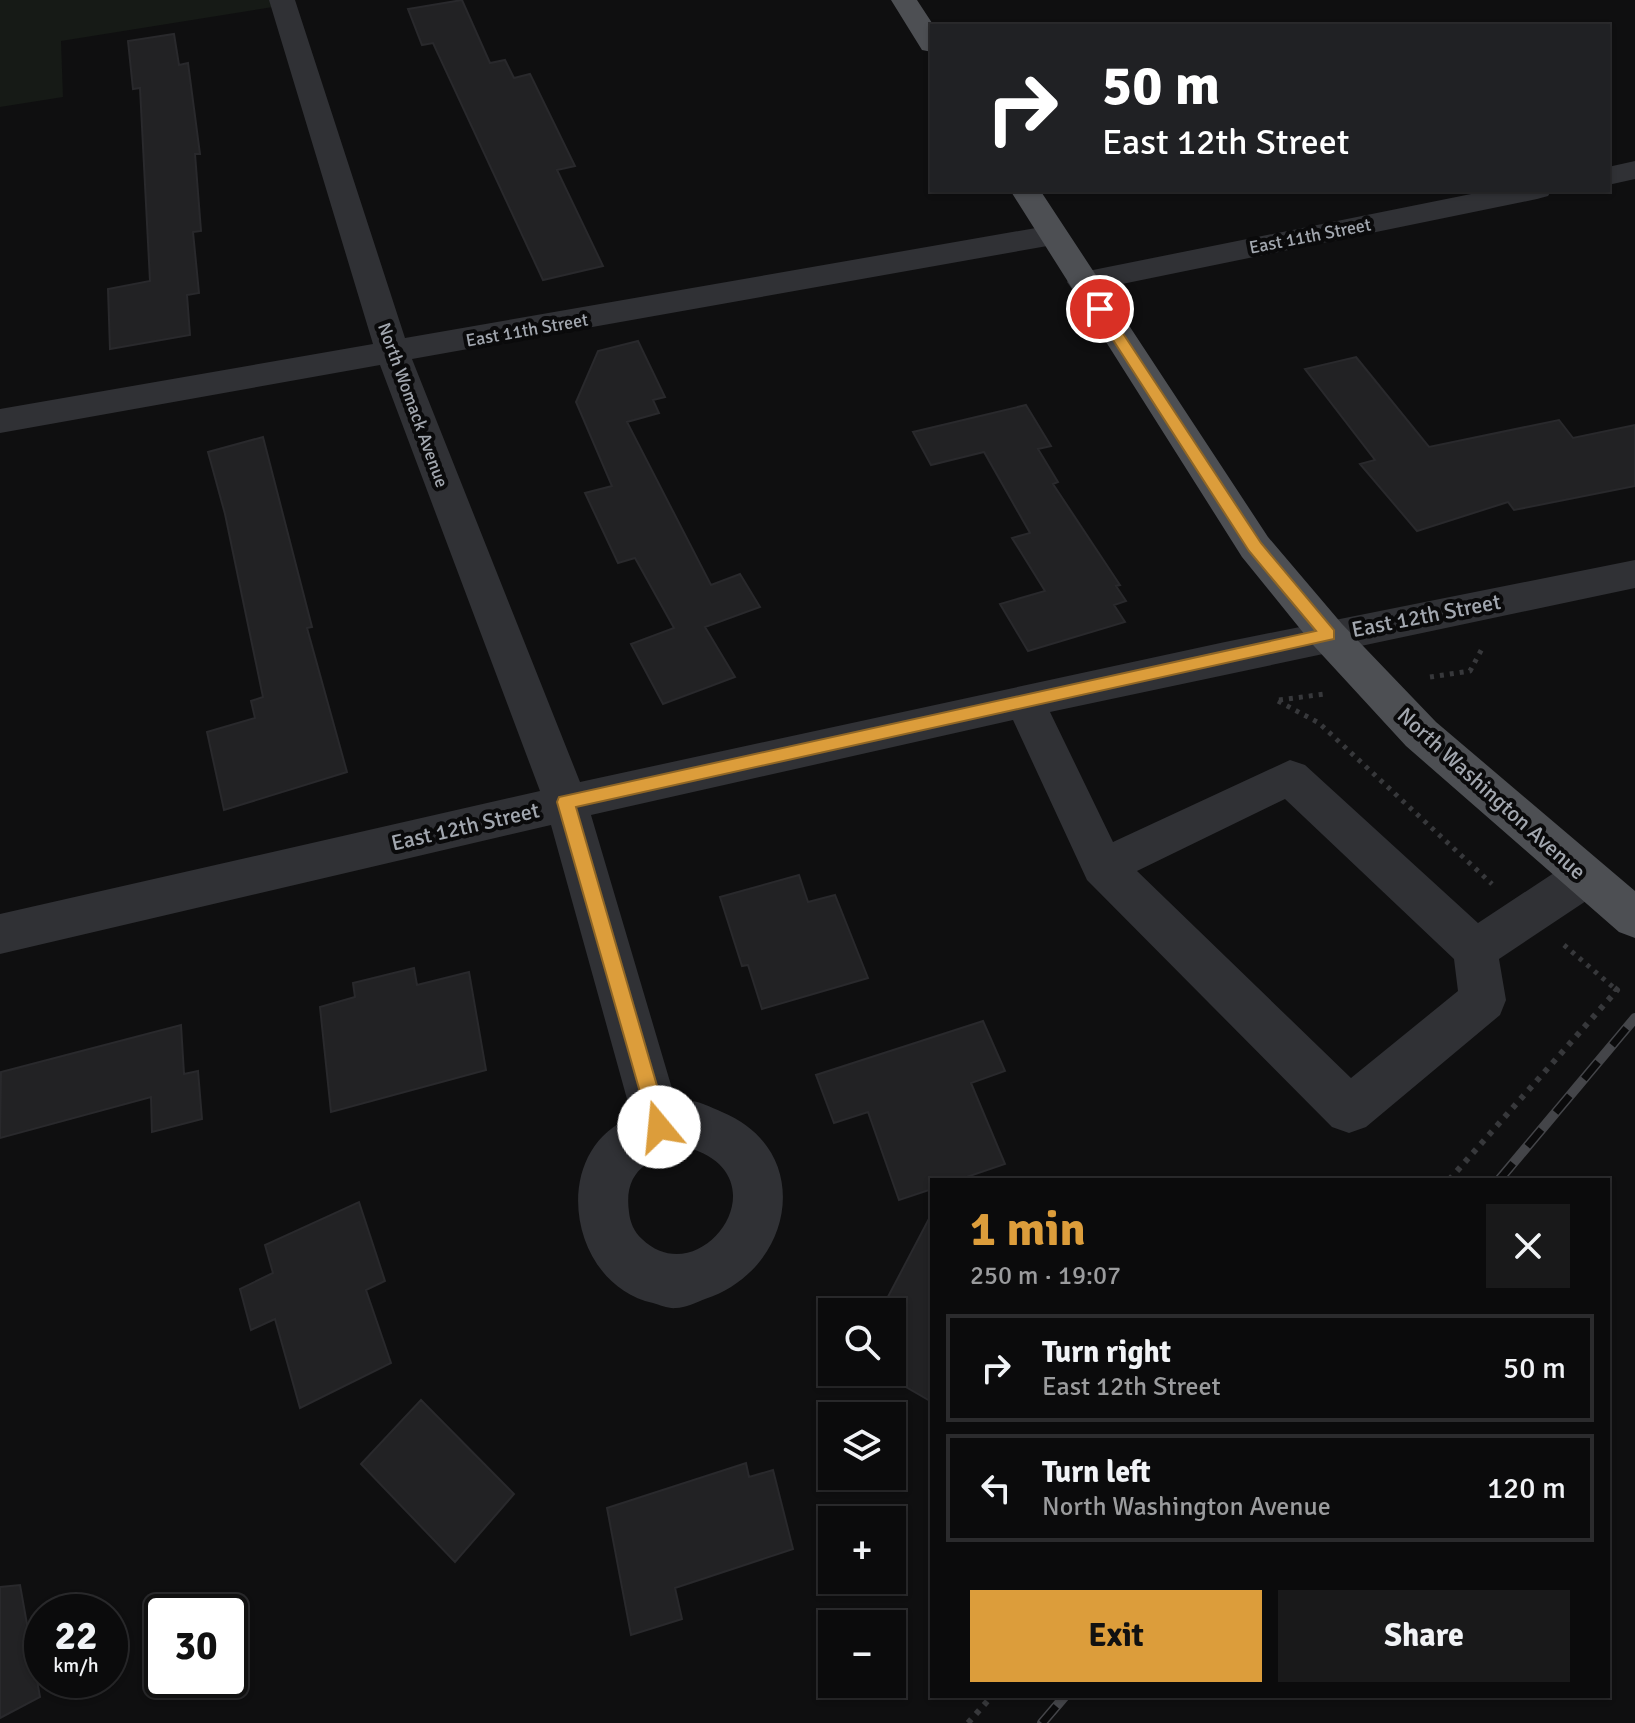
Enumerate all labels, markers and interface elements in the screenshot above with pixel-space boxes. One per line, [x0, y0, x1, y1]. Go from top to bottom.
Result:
text: 50 m [1102, 51, 1220, 120]
icon: right [970, 56, 1074, 160]
text: East 12th Street [1102, 120, 1349, 165]
street label: East 11th Street [1247, 213, 1373, 259]
pin [1066, 275, 1134, 343]
icon: arrive [1078, 287, 1122, 331]
street label: East 11th Street [464, 308, 590, 352]
street label: North Womack Avenue [373, 320, 453, 490]
street label: East 12th Street [1349, 588, 1503, 643]
street label: North Washington Avenue [1392, 702, 1591, 885]
street label: East 12th Street [388, 796, 542, 857]
position arrow [617, 1085, 701, 1169]
text: 1 min [970, 1200, 1086, 1259]
button: close [1486, 1204, 1570, 1288]
text: 250 m · 19:07 [970, 1260, 1121, 1292]
map controls [818, 1298, 906, 1698]
button: search [818, 1298, 906, 1386]
text: Turn right [1042, 1334, 1171, 1371]
icon: right [974, 1346, 1018, 1390]
text: 50 m [1503, 1350, 1566, 1387]
text: East 12th Street [1042, 1371, 1221, 1403]
button: layers [818, 1402, 906, 1490]
text: Turn left [1042, 1454, 1151, 1491]
icon: left [974, 1466, 1018, 1510]
text: 120 m [1487, 1470, 1566, 1507]
text: North Washington Avenue [1042, 1491, 1331, 1523]
button: + [818, 1506, 906, 1594]
button: Exit [970, 1590, 1262, 1682]
button: Share [1278, 1590, 1570, 1682]
speed limit sign: 30 [144, 1594, 248, 1698]
button: − [818, 1610, 906, 1698]
text: 22 [54, 1611, 98, 1661]
text: km/h [53, 1653, 99, 1678]

